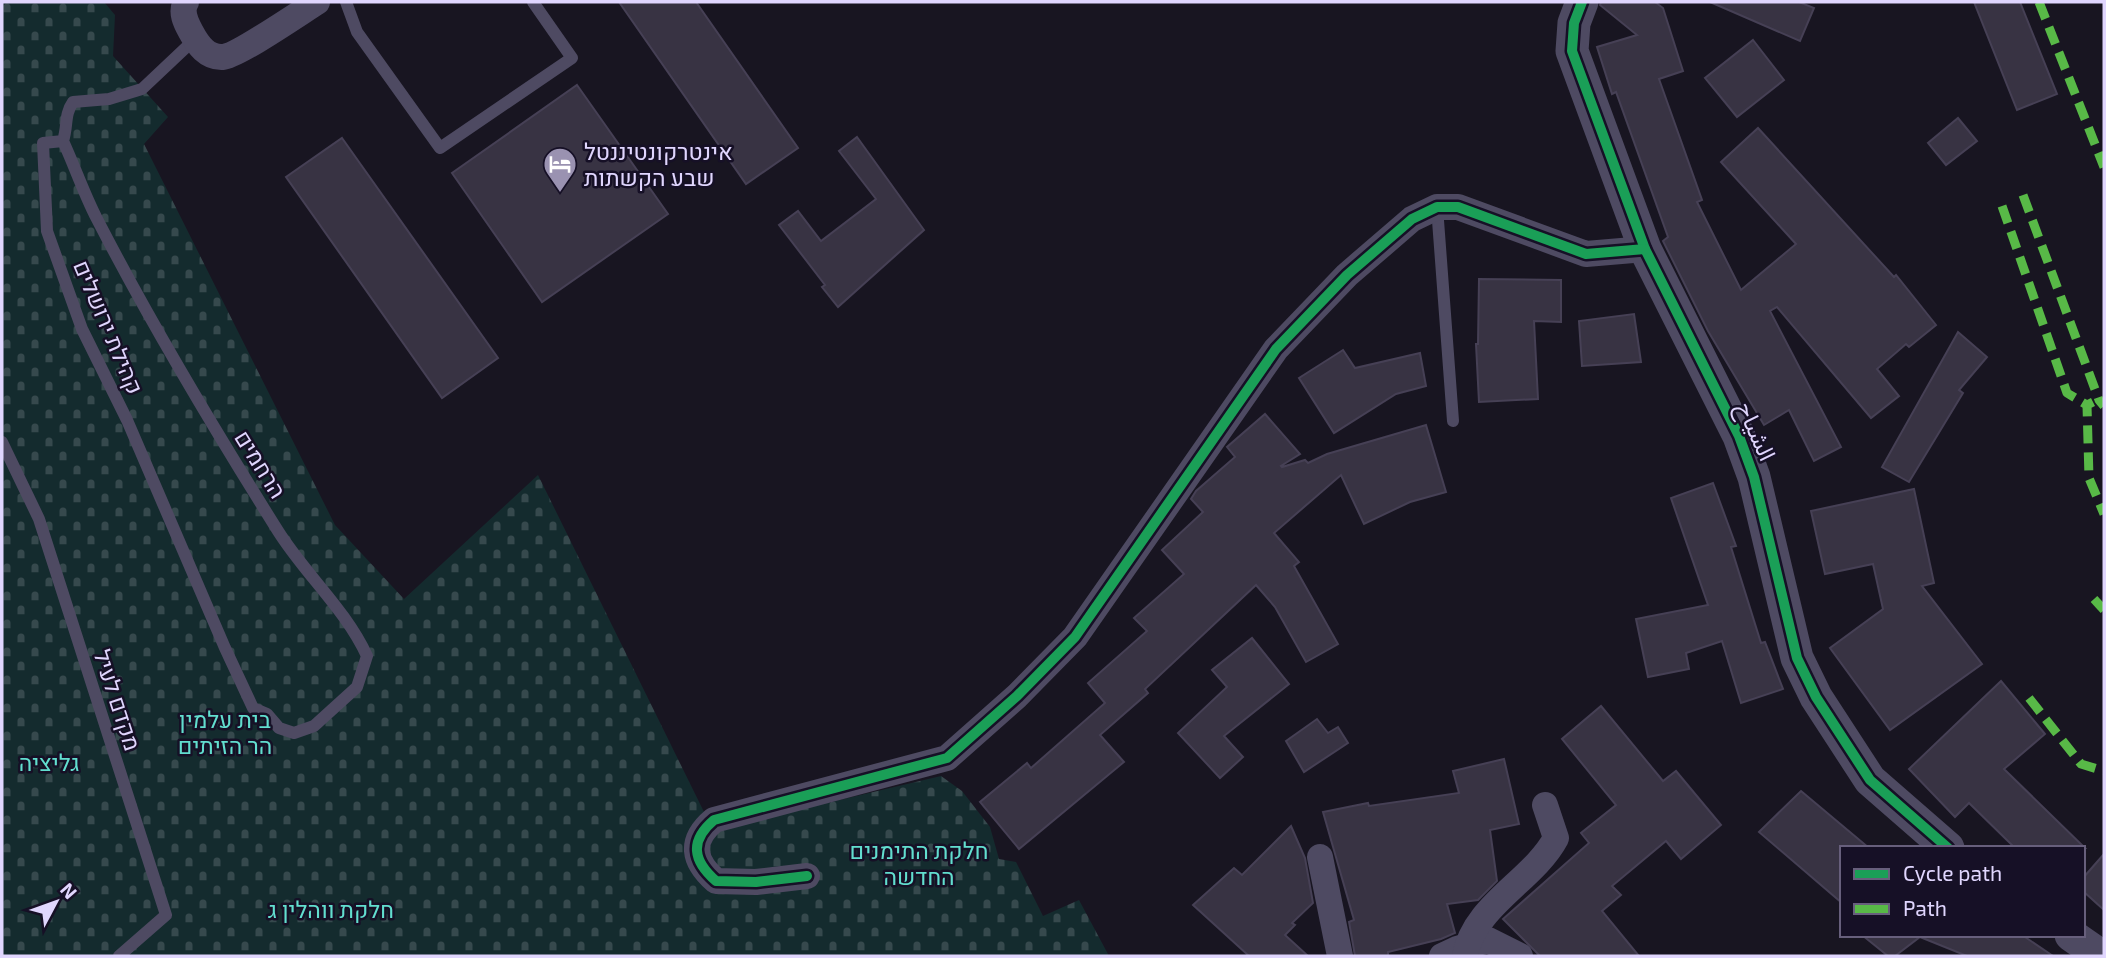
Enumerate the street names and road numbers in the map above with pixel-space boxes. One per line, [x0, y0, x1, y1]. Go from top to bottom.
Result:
street label: קהילת ירושלים [68, 256, 150, 398]
street label: الشياح [1728, 397, 1782, 466]
street label: הרחמים [229, 425, 293, 503]
street label: מקדם לעיל [89, 646, 147, 754]

